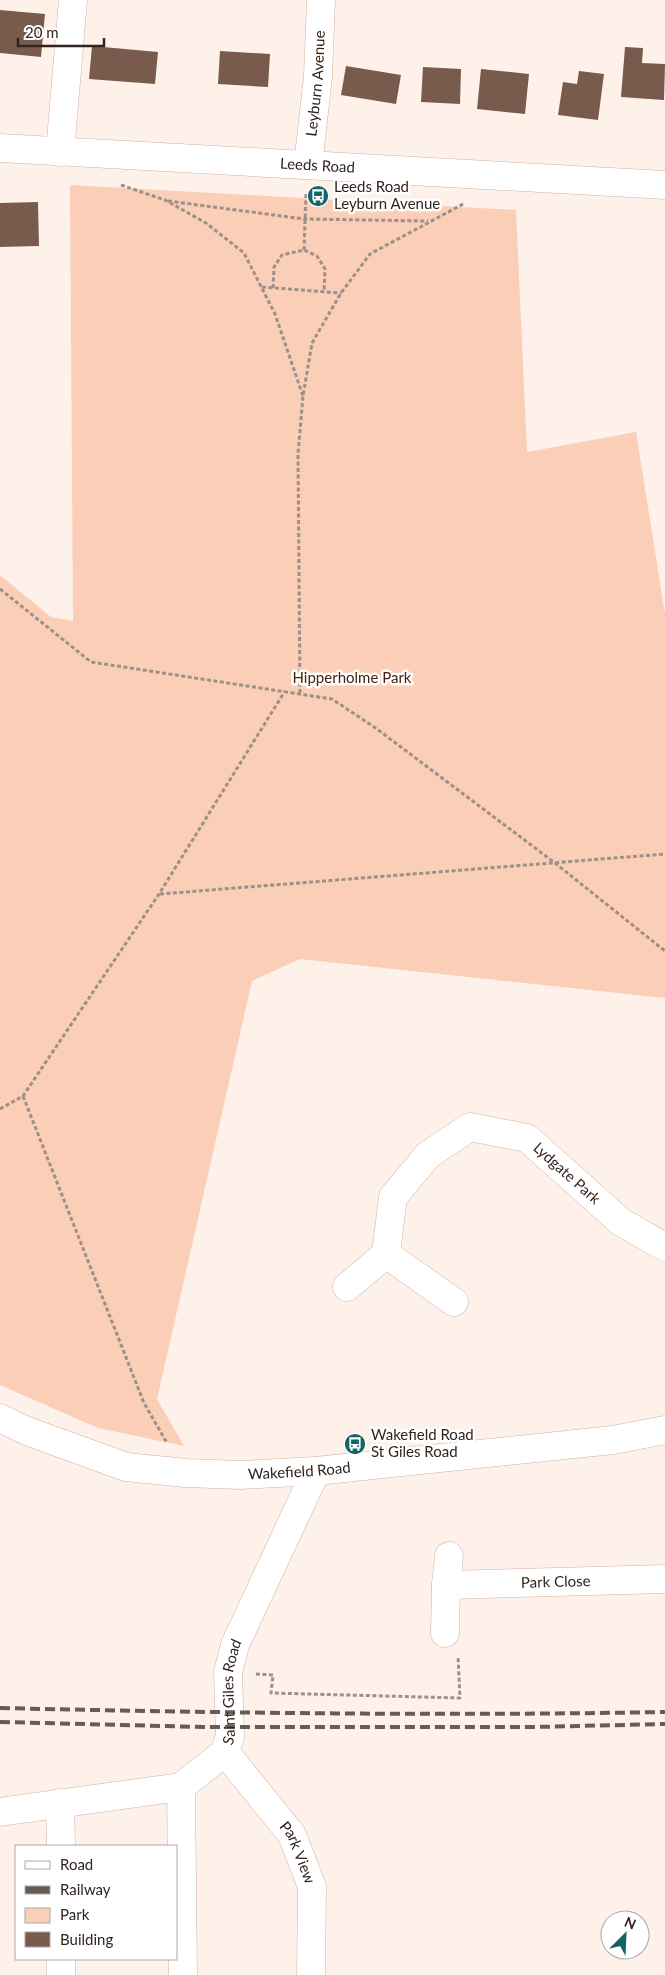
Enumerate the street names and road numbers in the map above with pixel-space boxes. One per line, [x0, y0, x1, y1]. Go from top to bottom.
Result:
street label: Leyburn Avenue [301, 30, 328, 137]
street label: Leeds Road [280, 154, 356, 176]
street label: Lydgate Park [530, 1138, 605, 1208]
street label: Wakefield Road [247, 1457, 351, 1483]
street label: Park Close [521, 1571, 591, 1591]
street label: Saint Giles Road [218, 1636, 245, 1747]
street label: Park View [277, 1817, 320, 1886]

